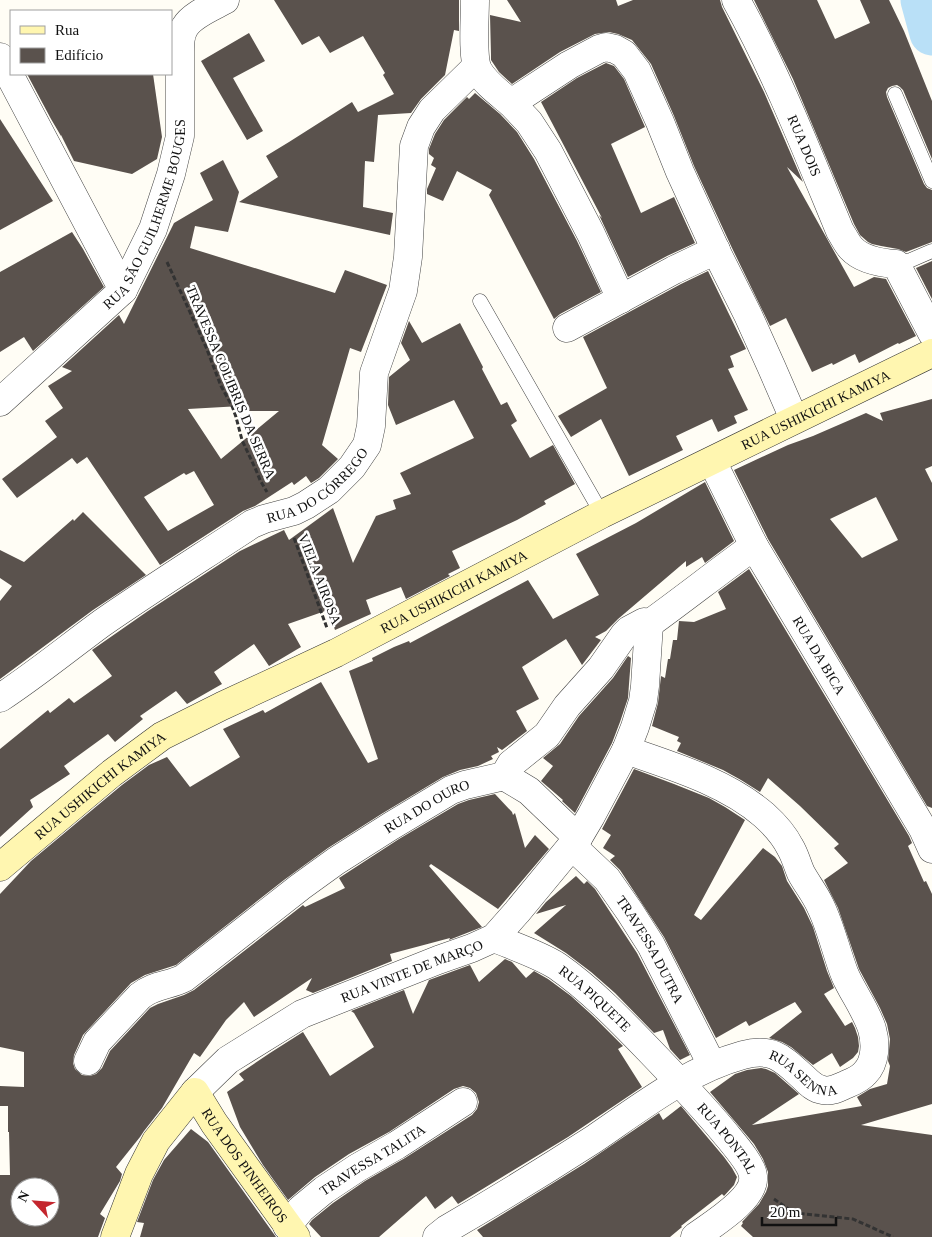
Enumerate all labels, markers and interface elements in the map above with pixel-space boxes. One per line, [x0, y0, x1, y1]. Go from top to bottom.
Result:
legend [10, 10, 172, 75]
text: Rua [55, 22, 80, 38]
text: Edifício [55, 47, 103, 63]
street label: RUA DOIS [785, 113, 824, 179]
street label: RUA SÃO GUILHERME BOUGES [100, 119, 188, 312]
street label: TRAVESSA COLIBRIS DA SERRA [183, 283, 279, 482]
street label: RUA USHIKICHI KAMIYA [739, 367, 893, 453]
street label: RUA DO CÓRREGO [265, 445, 371, 526]
street label: VIELA AIROSA [295, 532, 344, 628]
street label: RUA USHIKICHI KAMIYA [378, 547, 531, 636]
street label: RUA DA BICA [790, 614, 848, 698]
street label: RUA USHIKICHI KAMIYA [32, 728, 169, 843]
street label: RUA DO OURO [382, 777, 472, 836]
street label: TRAVESSA DUTRA [613, 893, 687, 1007]
street label: RUA VINTE DE MARÇO [339, 937, 485, 1006]
street label: RUA PIQUETE [556, 963, 634, 1035]
street label: RUA SENNA [767, 1047, 839, 1099]
street label: RUA PONTAL [694, 1100, 759, 1176]
street label: RUA DOS PINHEIROS [199, 1106, 290, 1226]
street label: TRAVESSA TALITA [317, 1121, 429, 1199]
north arrow [10, 1177, 60, 1227]
text: N [15, 1189, 33, 1204]
scale bar [762, 1194, 836, 1226]
text: 20 m [770, 1204, 801, 1220]

